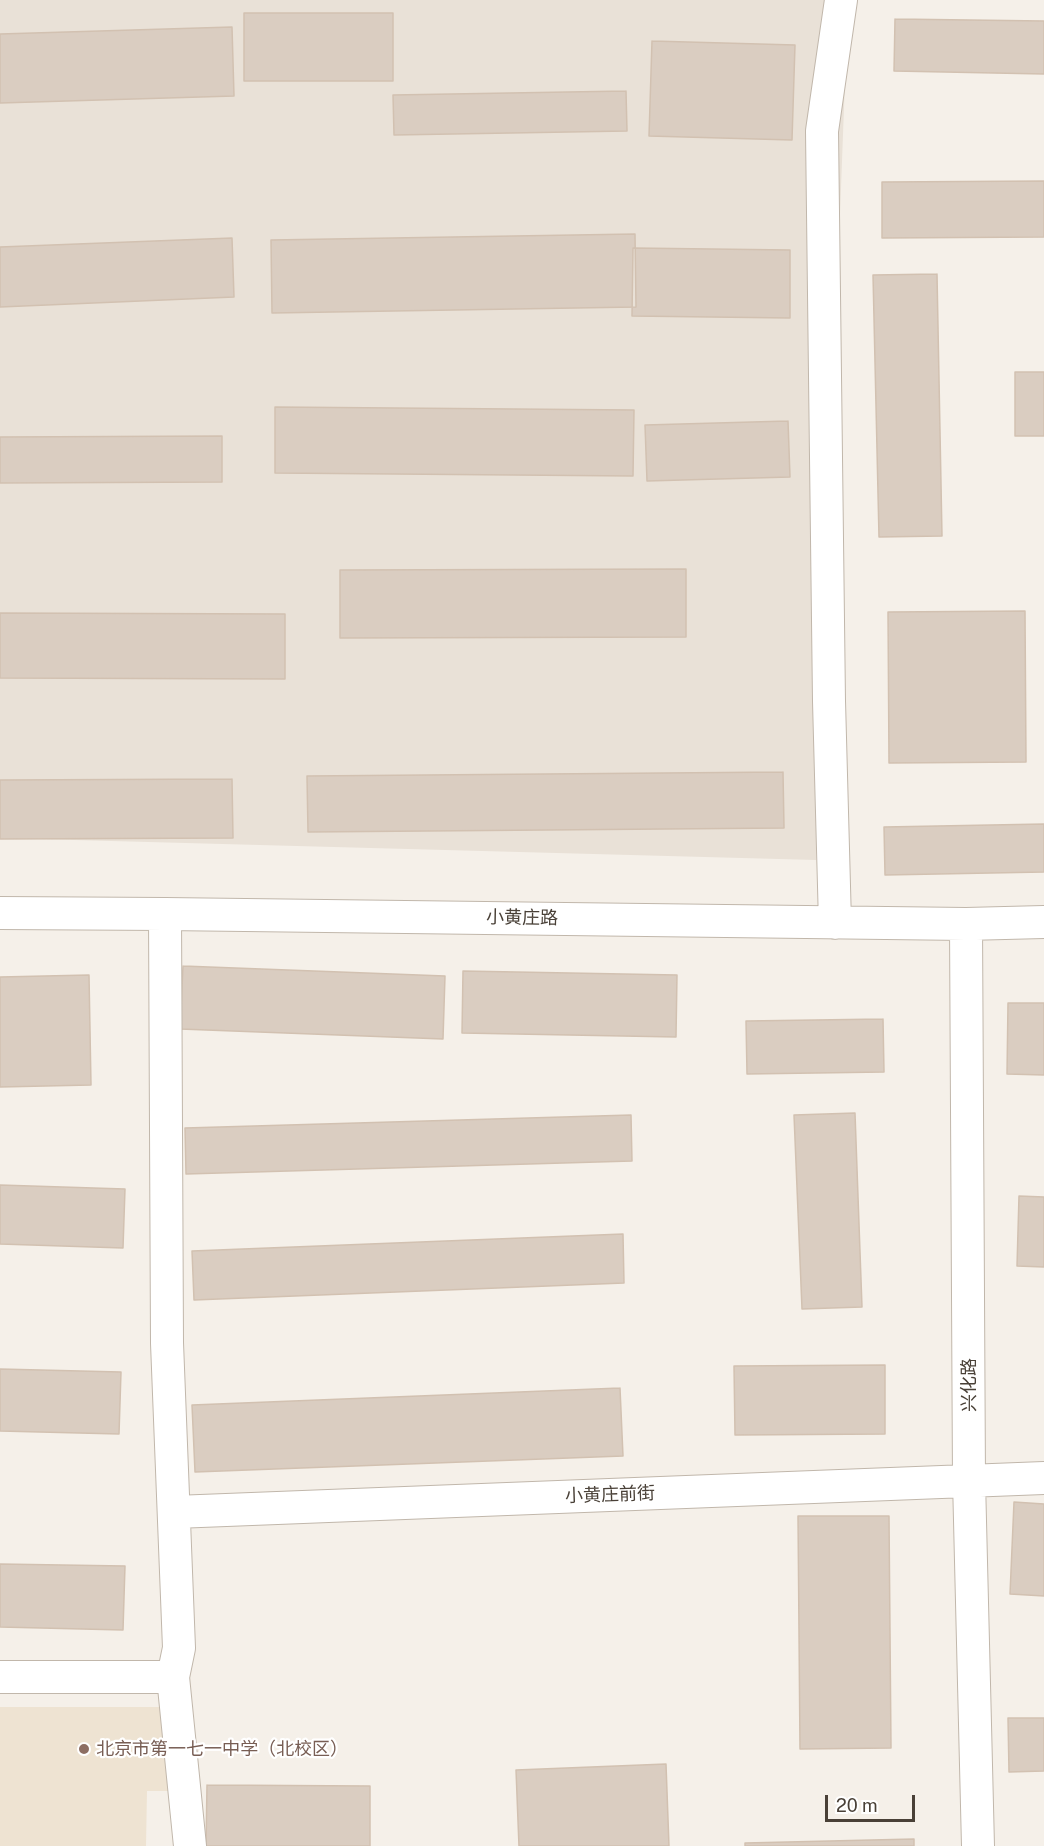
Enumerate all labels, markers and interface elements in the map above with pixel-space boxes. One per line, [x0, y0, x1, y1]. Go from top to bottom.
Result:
street label: 小黄庄路 [486, 907, 558, 929]
street label: 兴化路 [958, 1358, 980, 1412]
street label: 小黄庄前街 [565, 1483, 655, 1507]
place label: 北京市第一七一中学（北校区） [96, 1738, 348, 1760]
marker: 北京市第一七一中学（北校区） [77, 1742, 91, 1756]
scale bar [828, 1783, 918, 1821]
text: 20 m [836, 1795, 878, 1816]

